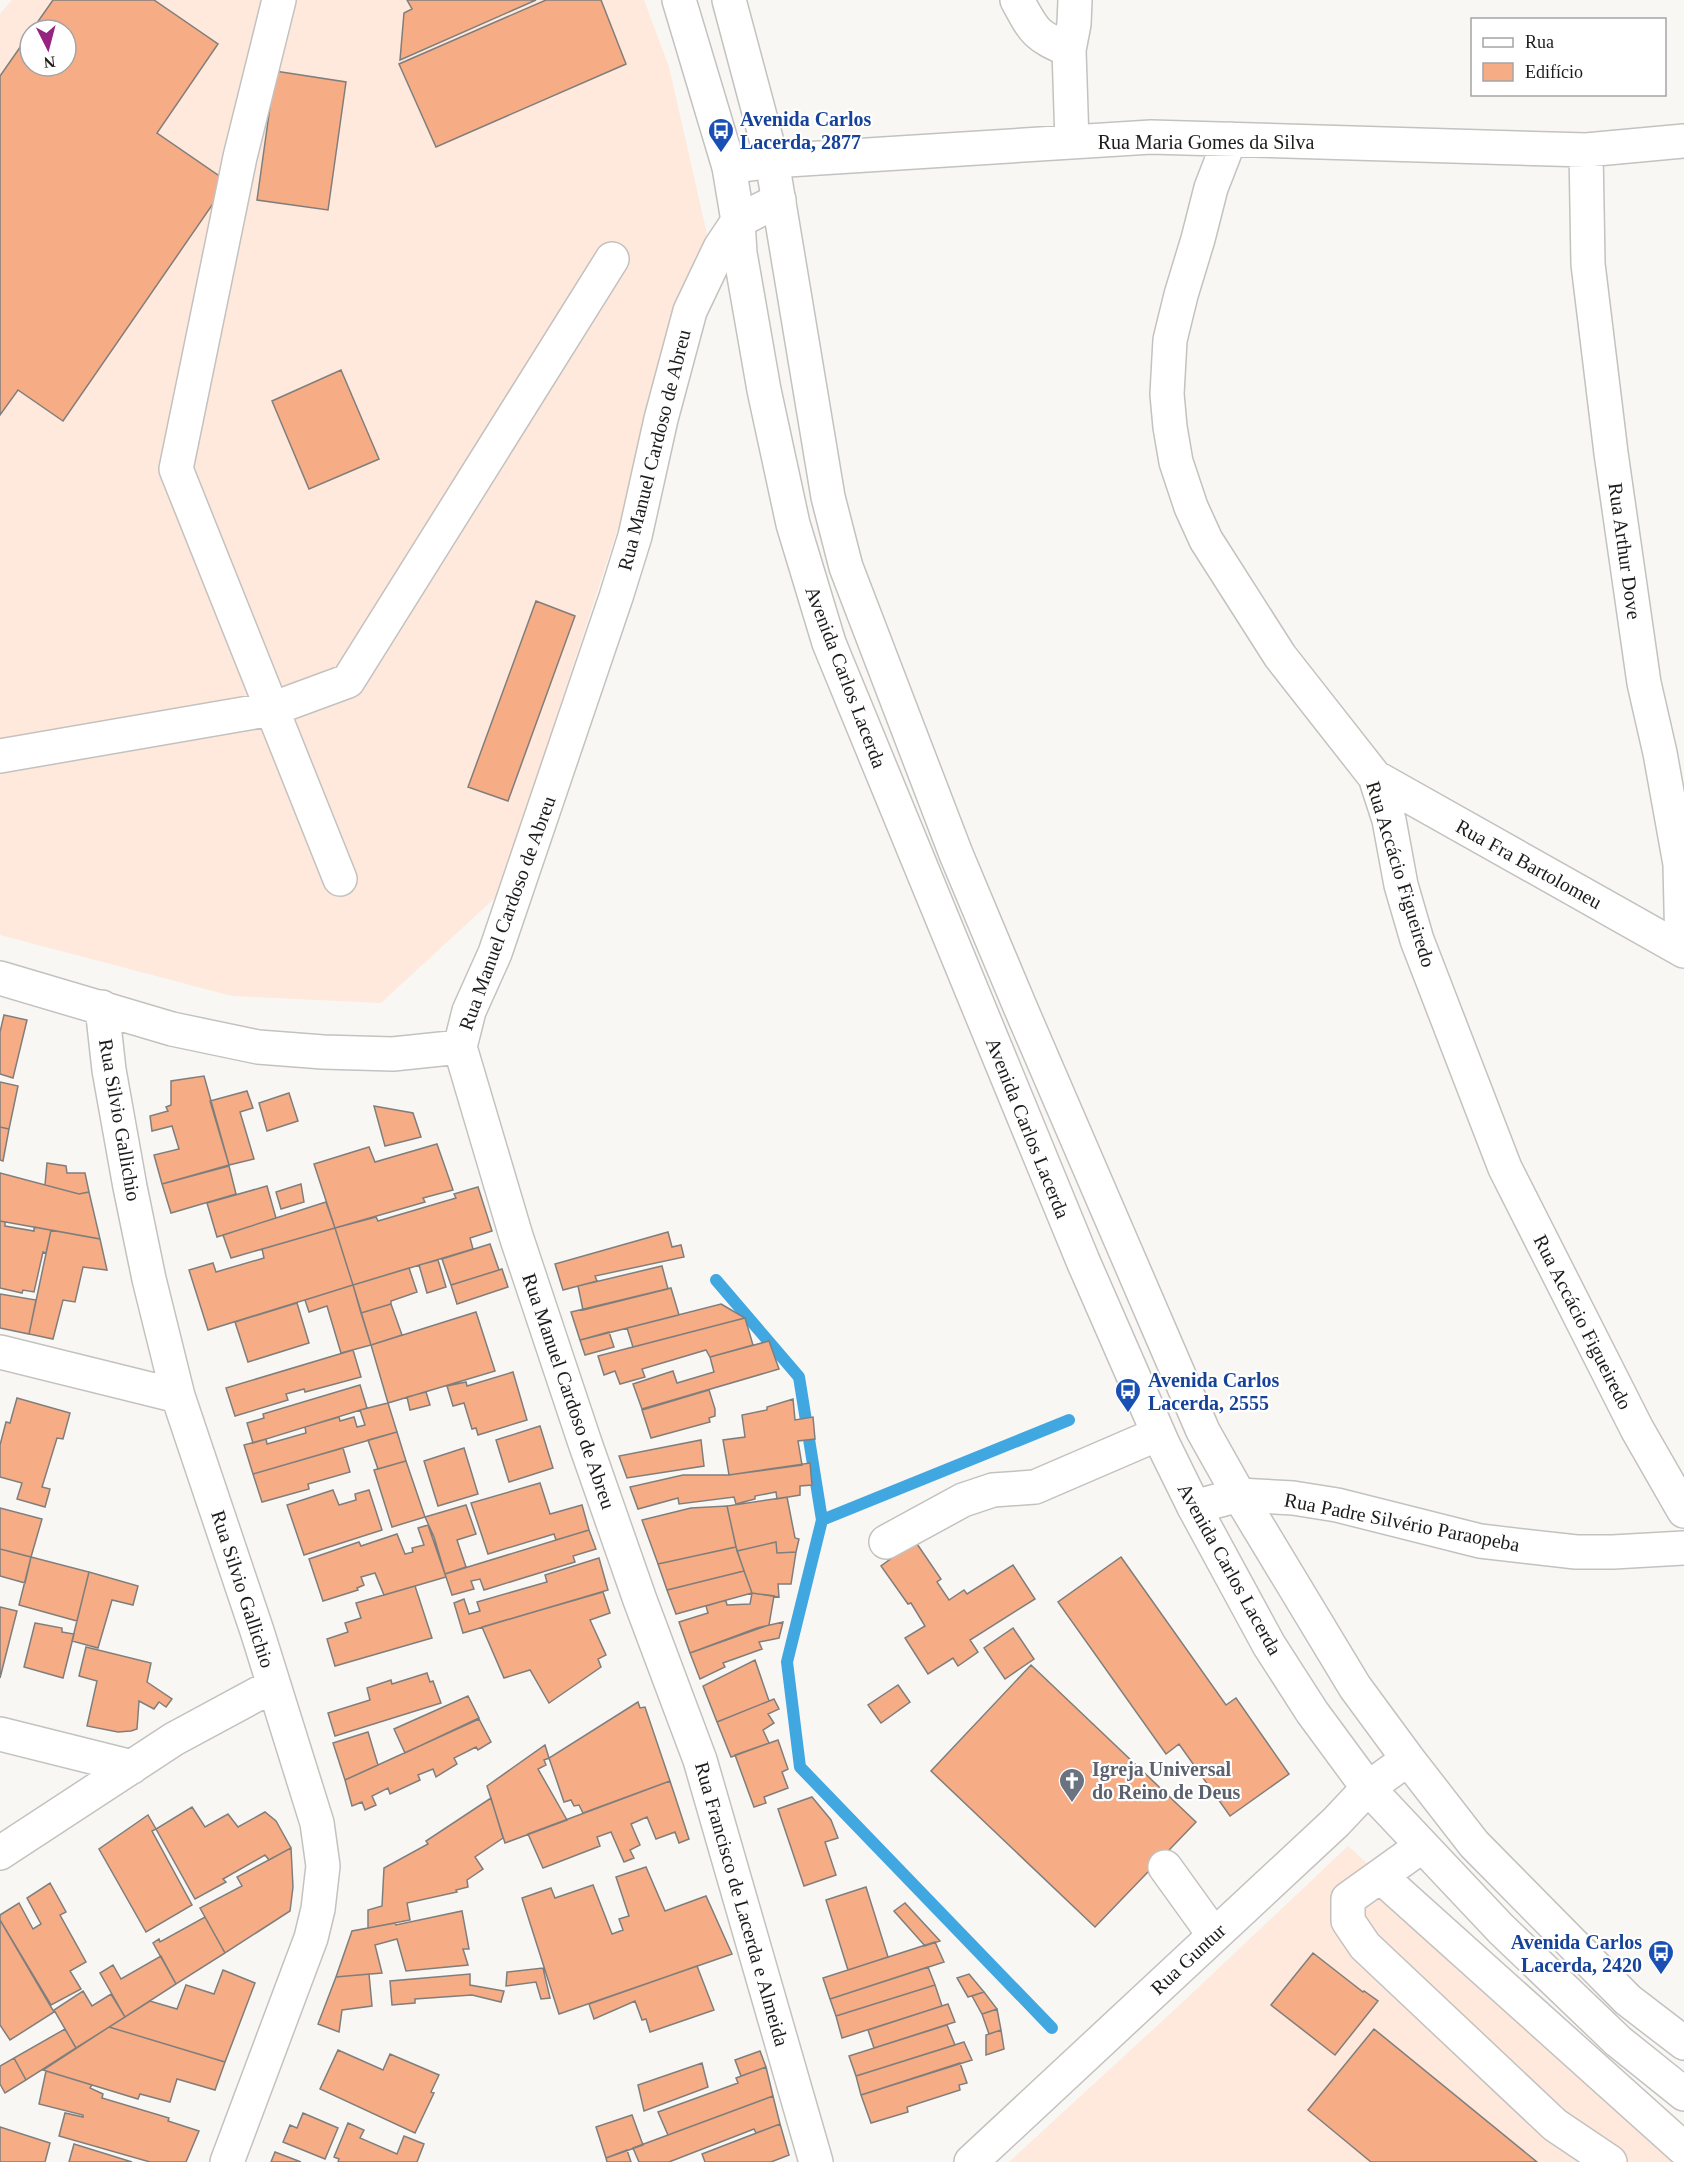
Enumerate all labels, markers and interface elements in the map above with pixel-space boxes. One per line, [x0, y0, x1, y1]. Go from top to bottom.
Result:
north arrow [18, 18, 78, 78]
legend [1471, 18, 1666, 96]
text: Rua [1525, 32, 1554, 52]
text: N [42, 53, 56, 72]
text: Edifício [1525, 62, 1583, 82]
place label: Avenida Carlos Lacerda, 2877 [740, 108, 872, 153]
bus stop icon: Avenida Carlos Lacerda, 2877 [706, 116, 736, 154]
street label: Rua Maria Gomes da Silva [1098, 131, 1314, 153]
street label: Rua Manuel Cardoso de Abreu [613, 327, 695, 573]
street label: Rua Arthur Dove [1605, 481, 1645, 621]
street label: Avenida Carlos Lacerda [801, 583, 891, 771]
street label: Rua Accácio Figueiredo [1361, 778, 1440, 970]
street label: Rua Manuel Cardoso de Abreu [454, 793, 560, 1033]
street label: Rua Fra Bartolomeu [1452, 815, 1606, 913]
street label: Avenida Carlos Lacerda [982, 1034, 1074, 1222]
street label: Rua Silvio Gallichio [95, 1037, 145, 1203]
street label: Rua Accácio Figueiredo [1528, 1231, 1637, 1414]
street label: Rua Manuel Cardoso de Abreu [518, 1270, 620, 1512]
place label: Avenida Carlos Lacerda, 2555 [1148, 1369, 1280, 1414]
bus stop icon: Avenida Carlos Lacerda, 2555 [1113, 1376, 1143, 1414]
street label: Avenida Carlos Lacerda [1174, 1479, 1286, 1659]
street label: Rua Padre Silvério Paraopeba [1282, 1488, 1522, 1557]
street label: Rua Silvio Gallichio [207, 1507, 279, 1671]
place label: Igreja Universal do Reino de Deus [1092, 1758, 1241, 1803]
street label: Rua Francisco de Lacerda e Almeida [691, 1759, 793, 2049]
church icon: Igreja Universal do Reino de Deus [1057, 1766, 1087, 1804]
street label: Rua Guntur [1146, 1919, 1230, 1999]
place label: Avenida Carlos Lacerda, 2420 [1511, 1931, 1642, 1976]
bus stop icon: Avenida Carlos Lacerda, 2420 [1646, 1938, 1676, 1976]

